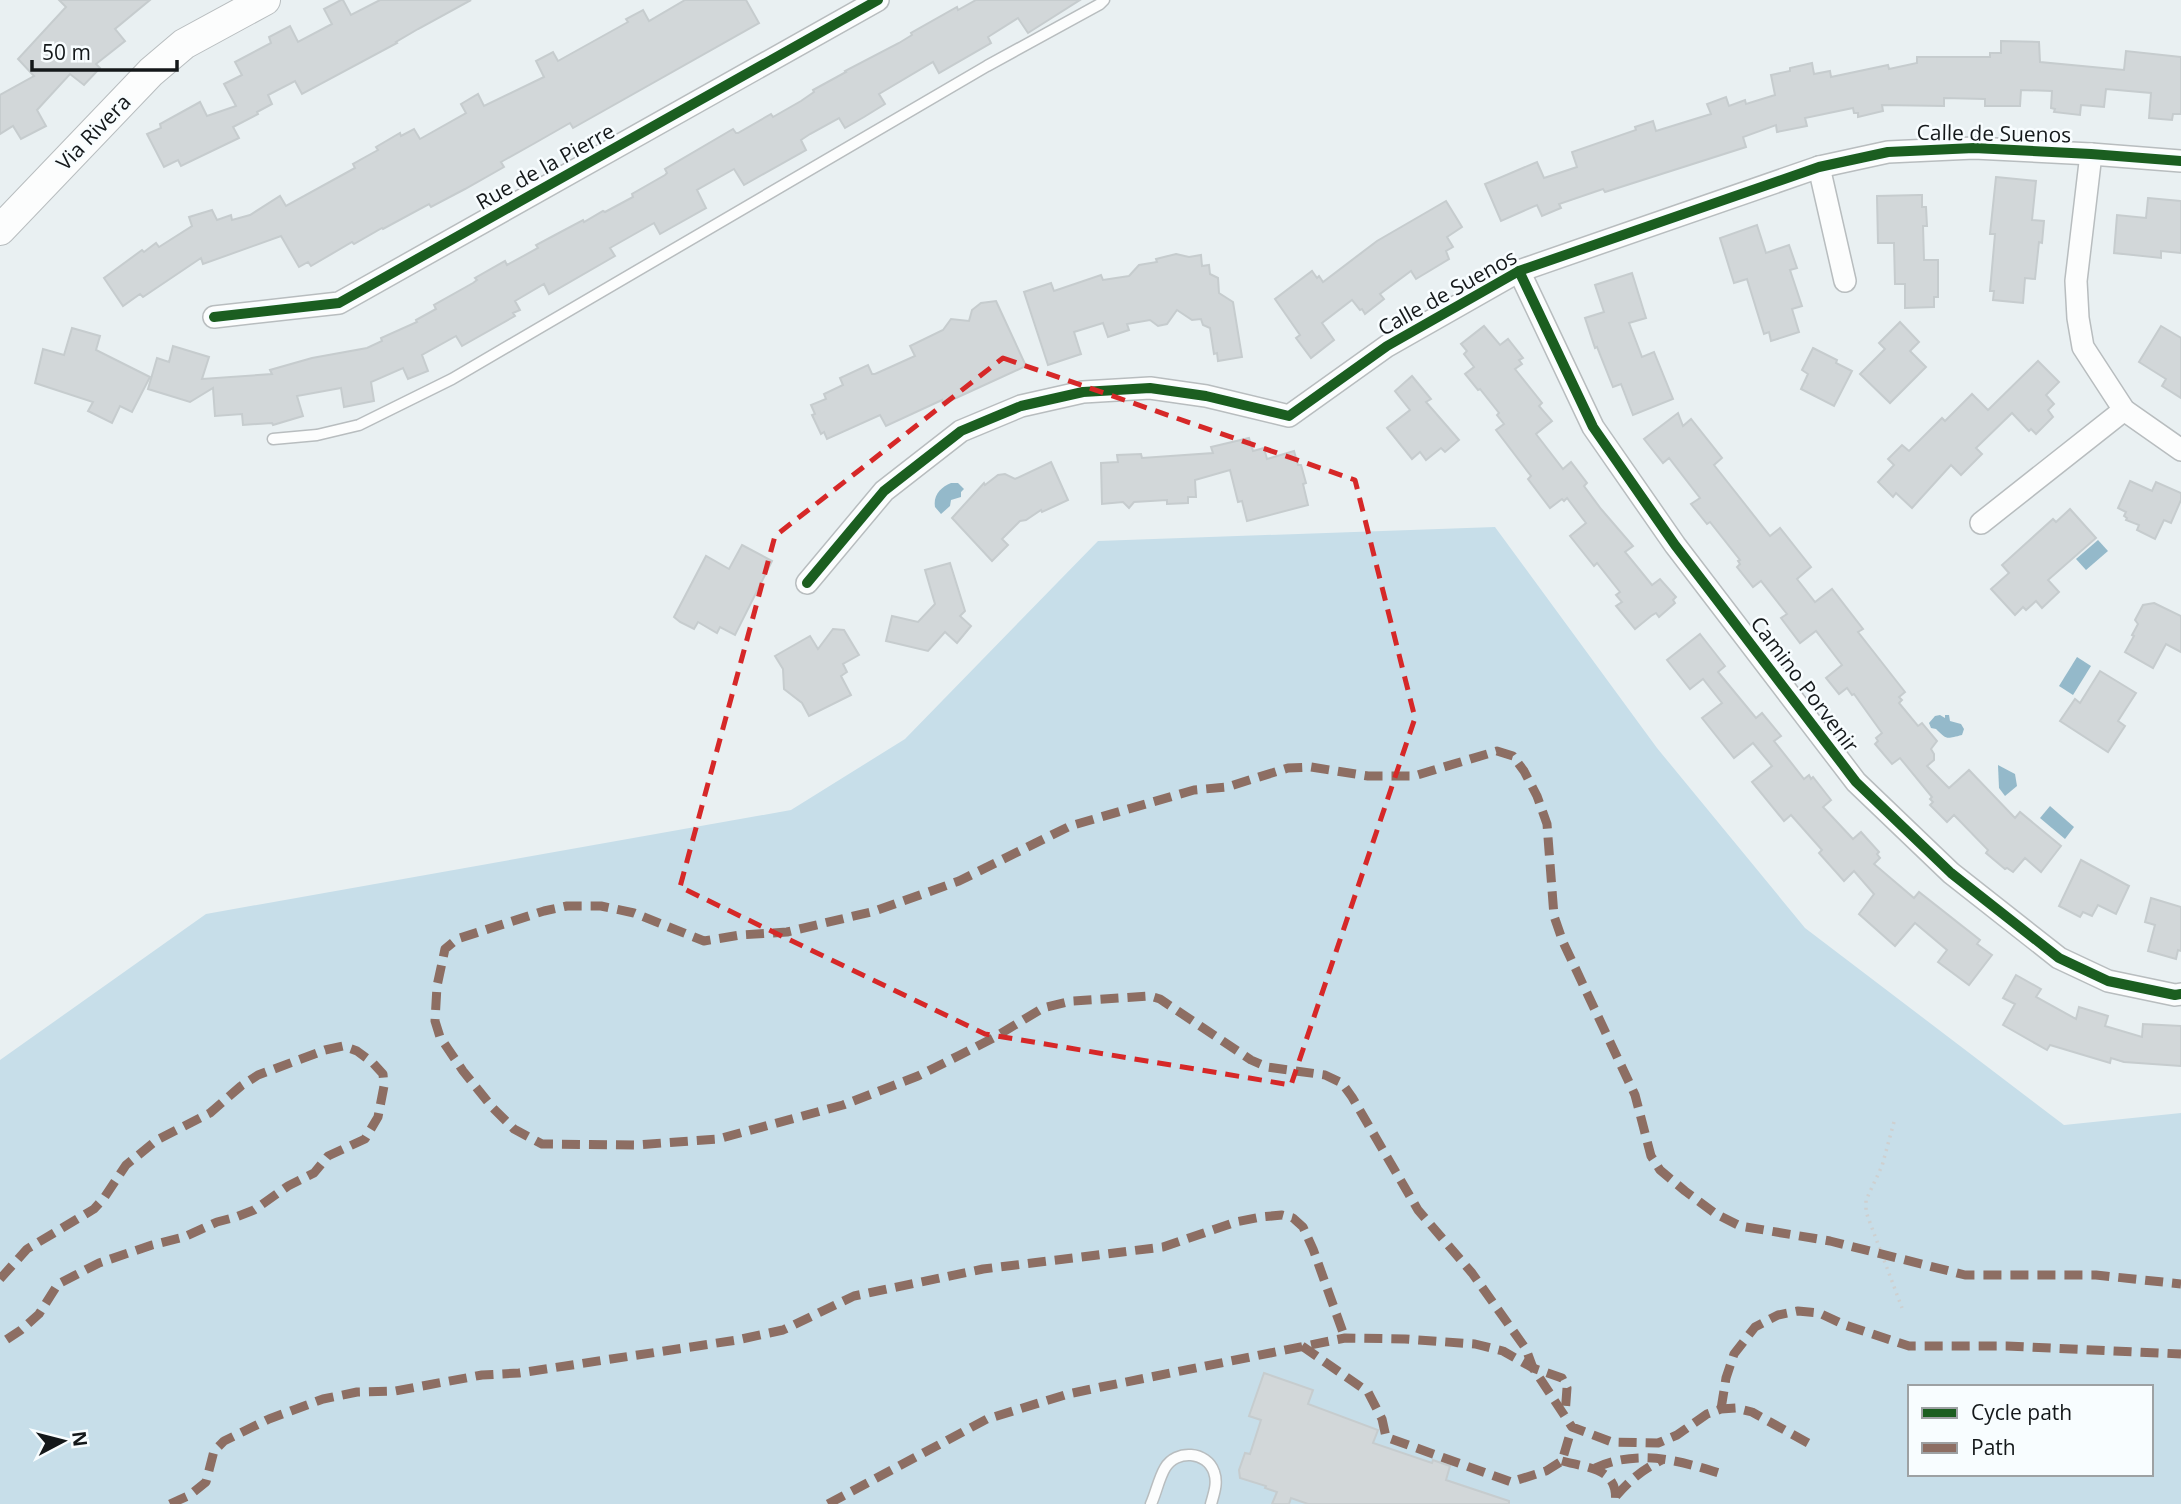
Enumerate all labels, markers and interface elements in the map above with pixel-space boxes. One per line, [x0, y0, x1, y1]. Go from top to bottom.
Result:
scale bar [32, 28, 177, 72]
text: 50 m [42, 38, 91, 66]
street label: Via Rivera [50, 88, 136, 176]
street label: Rue de la Pierre [471, 116, 619, 216]
street label: Calle de Suenos [1916, 118, 2072, 148]
street label: Calle de Suenos [1373, 242, 1521, 342]
street label: Camino Porvenir [1745, 610, 1866, 758]
legend [1908, 1385, 2153, 1476]
text: Cycle path [1971, 1398, 2072, 1426]
north arrow [28, 1406, 98, 1476]
text: N [66, 1430, 94, 1448]
text: Path [1971, 1433, 2016, 1461]

